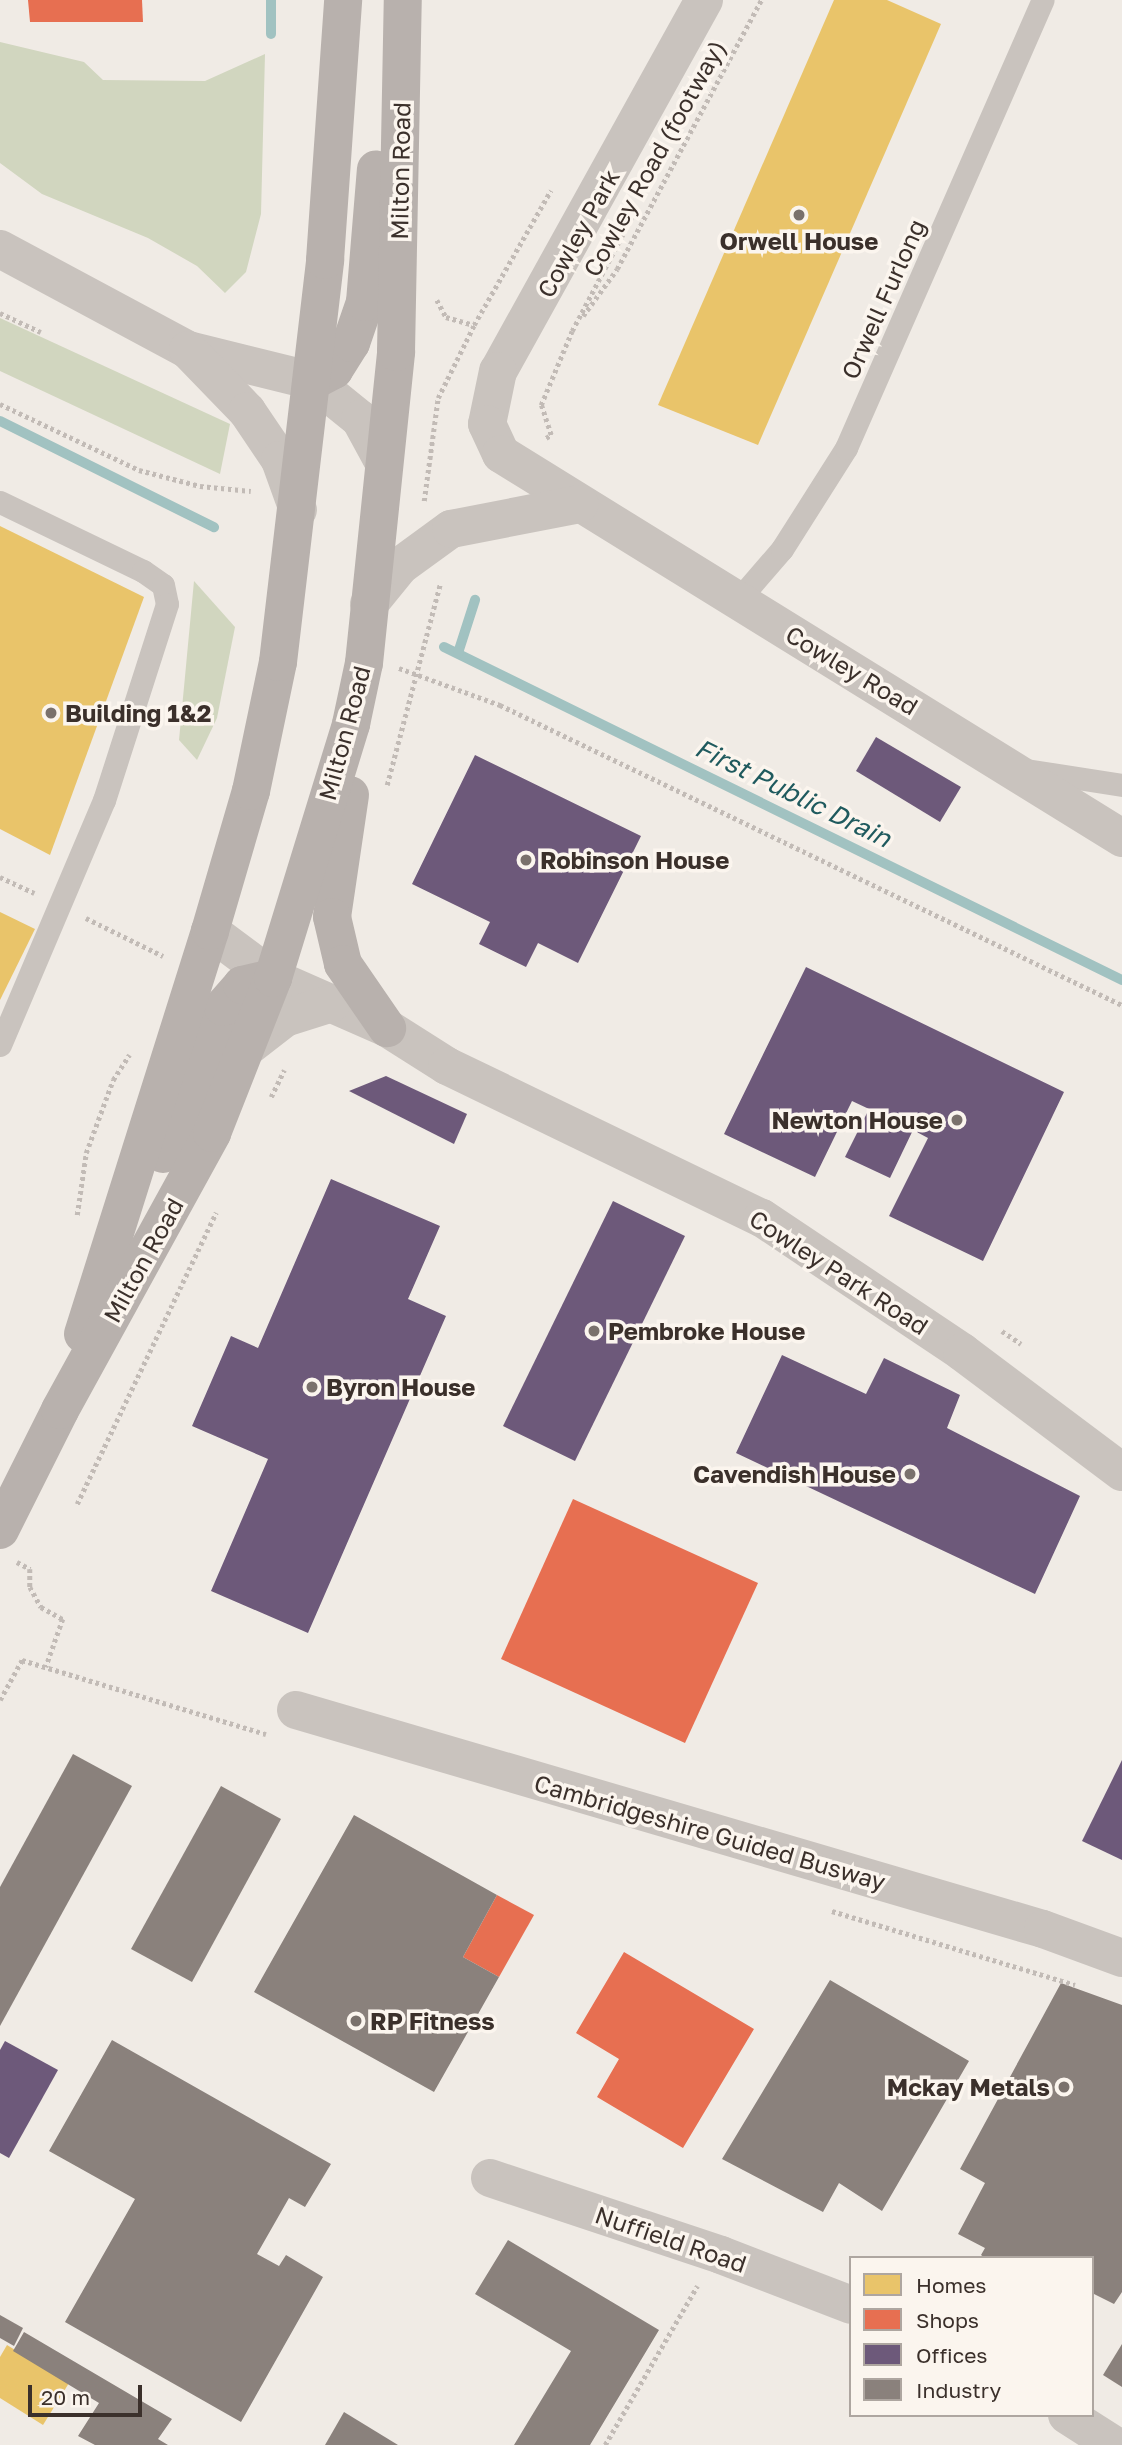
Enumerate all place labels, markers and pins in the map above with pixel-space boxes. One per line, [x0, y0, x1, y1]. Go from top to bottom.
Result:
marker: Orwell House [791, 207, 807, 223]
place label: Orwell House [720, 227, 878, 255]
place label: Building 1&2 [65, 699, 211, 727]
marker: Building 1&2 [43, 705, 59, 721]
place label: Robinson House [540, 846, 729, 874]
marker: Robinson House [518, 852, 534, 868]
place label: Newton House [771, 1106, 943, 1134]
marker: Newton House [949, 1112, 965, 1128]
place label: Pembroke House [608, 1317, 805, 1345]
marker: Pembroke House [586, 1323, 602, 1339]
place label: Byron House [326, 1373, 476, 1401]
marker: Byron House [304, 1379, 320, 1395]
place label: Cavendish House [693, 1460, 896, 1488]
marker: Cavendish House [902, 1466, 918, 1482]
place label: RP Fitness [370, 2007, 495, 2035]
marker: RP Fitness [348, 2013, 364, 2029]
place label: Mckay Metals [887, 2073, 1050, 2101]
marker: Mckay Metals [1056, 2079, 1072, 2095]

